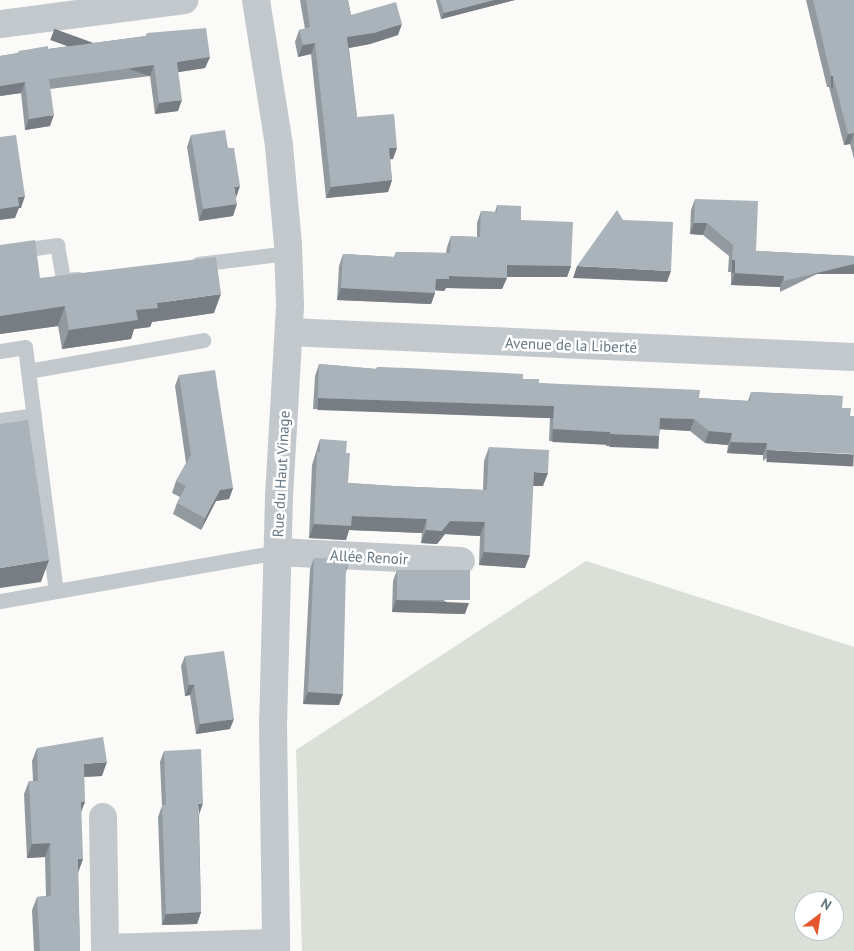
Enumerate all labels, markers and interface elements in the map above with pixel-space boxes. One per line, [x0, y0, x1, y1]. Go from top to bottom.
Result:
street label: Avenue de la Liberté [505, 334, 637, 356]
street label: Rue du Haut Vinage [269, 410, 293, 538]
street label: Allée Renoir [330, 546, 408, 568]
north arrow [794, 891, 844, 941]
text: N [818, 894, 835, 914]

